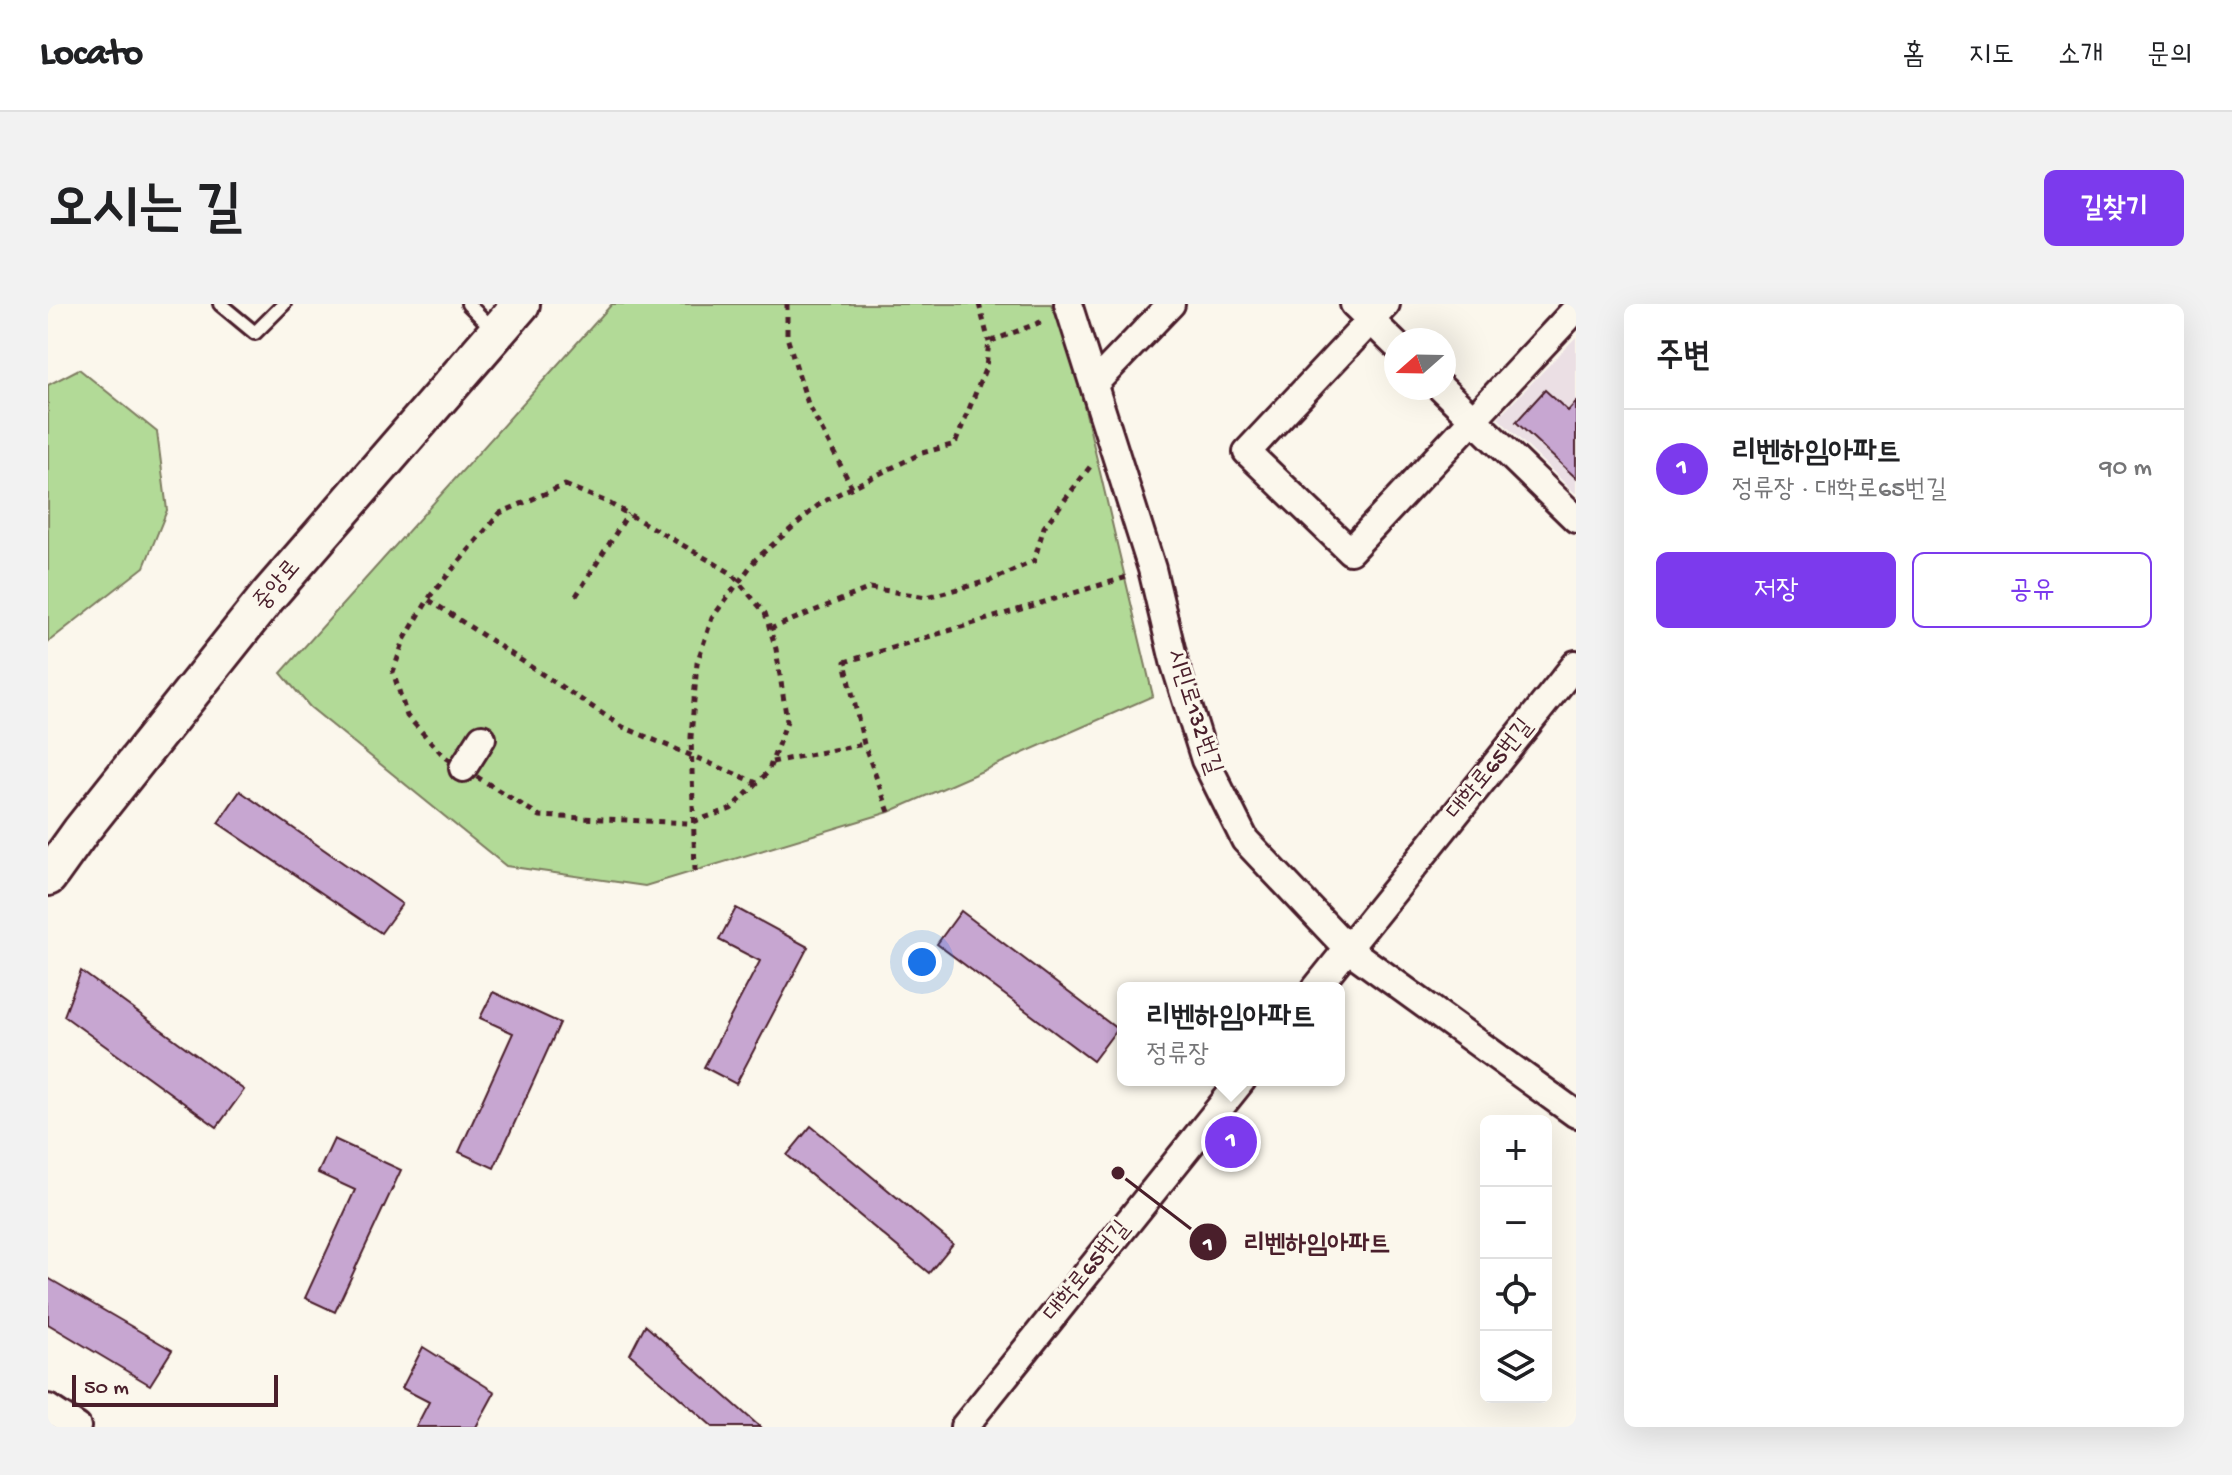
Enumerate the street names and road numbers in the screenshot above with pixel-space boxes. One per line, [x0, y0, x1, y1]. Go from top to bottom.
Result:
street label: 중앙로 [248, 554, 308, 618]
street label: 시민로132번길 [1159, 645, 1227, 779]
street label: 대학로65번길 [1442, 714, 1540, 826]
street label: 대학로65번길 [1039, 1216, 1137, 1328]

